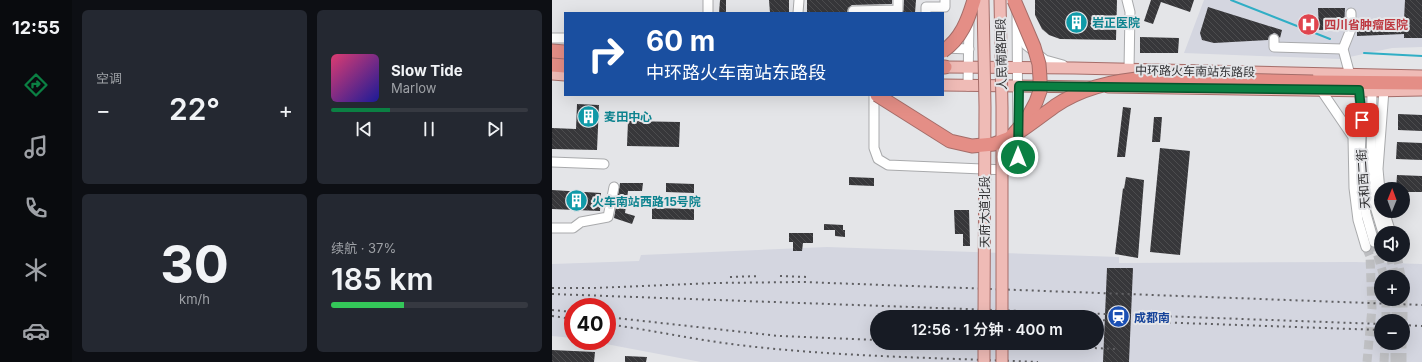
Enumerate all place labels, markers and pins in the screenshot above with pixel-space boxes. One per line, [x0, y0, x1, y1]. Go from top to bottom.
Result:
building icon: 岩正医院 [1064, 9, 1090, 35]
hospital icon: 四川省肿瘤医院 [1296, 11, 1322, 37]
place label: 岩正医院 [1092, 15, 1140, 30]
place label: 四川省肿瘤医院 [1324, 17, 1408, 32]
building icon: 麦田中心 [575, 103, 601, 129]
pin [1345, 103, 1379, 137]
place label: 麦田中心 [604, 109, 652, 124]
building icon: 火车南站西路15号院 [563, 188, 589, 214]
place label: 火车南站西路15号院 [592, 194, 701, 209]
station icon: 成都南 [1105, 304, 1131, 330]
place label: 成都南 [1134, 310, 1170, 325]

